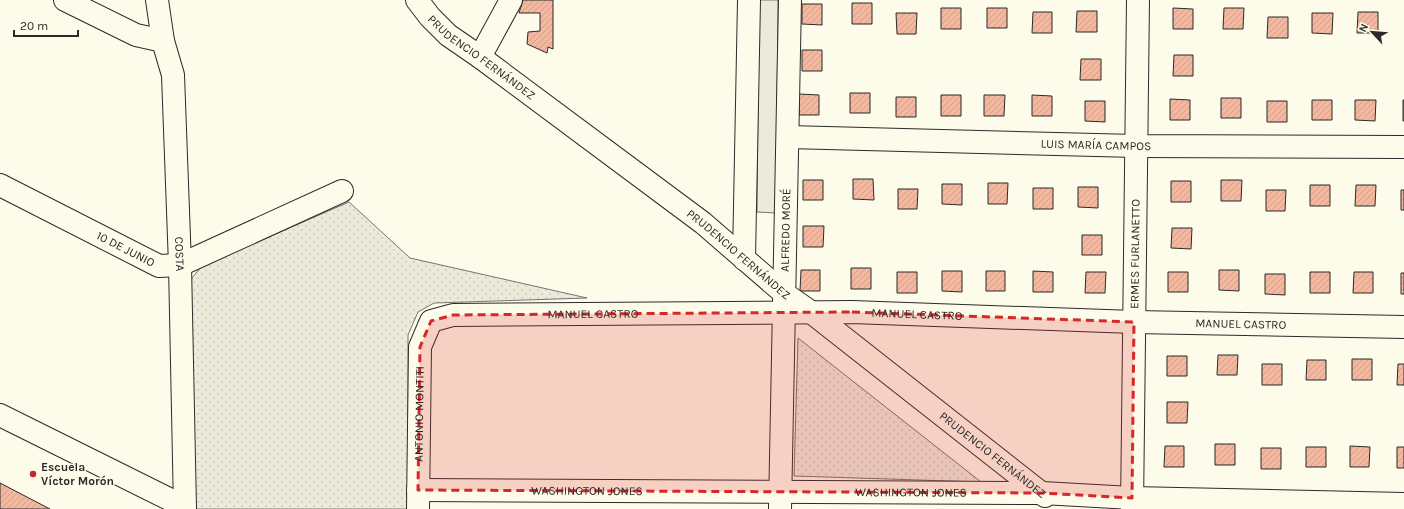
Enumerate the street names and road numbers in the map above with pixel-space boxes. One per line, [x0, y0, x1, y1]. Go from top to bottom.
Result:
street label: PRUDENCIO FERNÁNDEZ [425, 12, 538, 103]
street label: LUIS MARÍA CAMPOS [1040, 137, 1151, 153]
street label: ALFREDO MORÉ [778, 188, 793, 272]
street label: ERMES FURLANETTO [1127, 199, 1143, 309]
street label: PRUDENCIO FERNÁNDEZ [684, 206, 793, 302]
street label: 10 DE JUNIO [94, 228, 157, 270]
street label: COSTA [172, 236, 187, 272]
street label: MANUEL CASTRO [871, 306, 963, 323]
street label: MANUEL CASTRO [547, 307, 639, 321]
street label: MANUEL CASTRO [1195, 316, 1287, 332]
street label: ANTONIO MONTITI [412, 366, 427, 462]
street label: PRUDENCIO FERNÁNDEZ [937, 409, 1049, 501]
street label: WASHINGTON JONES [531, 484, 643, 498]
street label: WASHINGTON JONES [855, 485, 967, 500]

